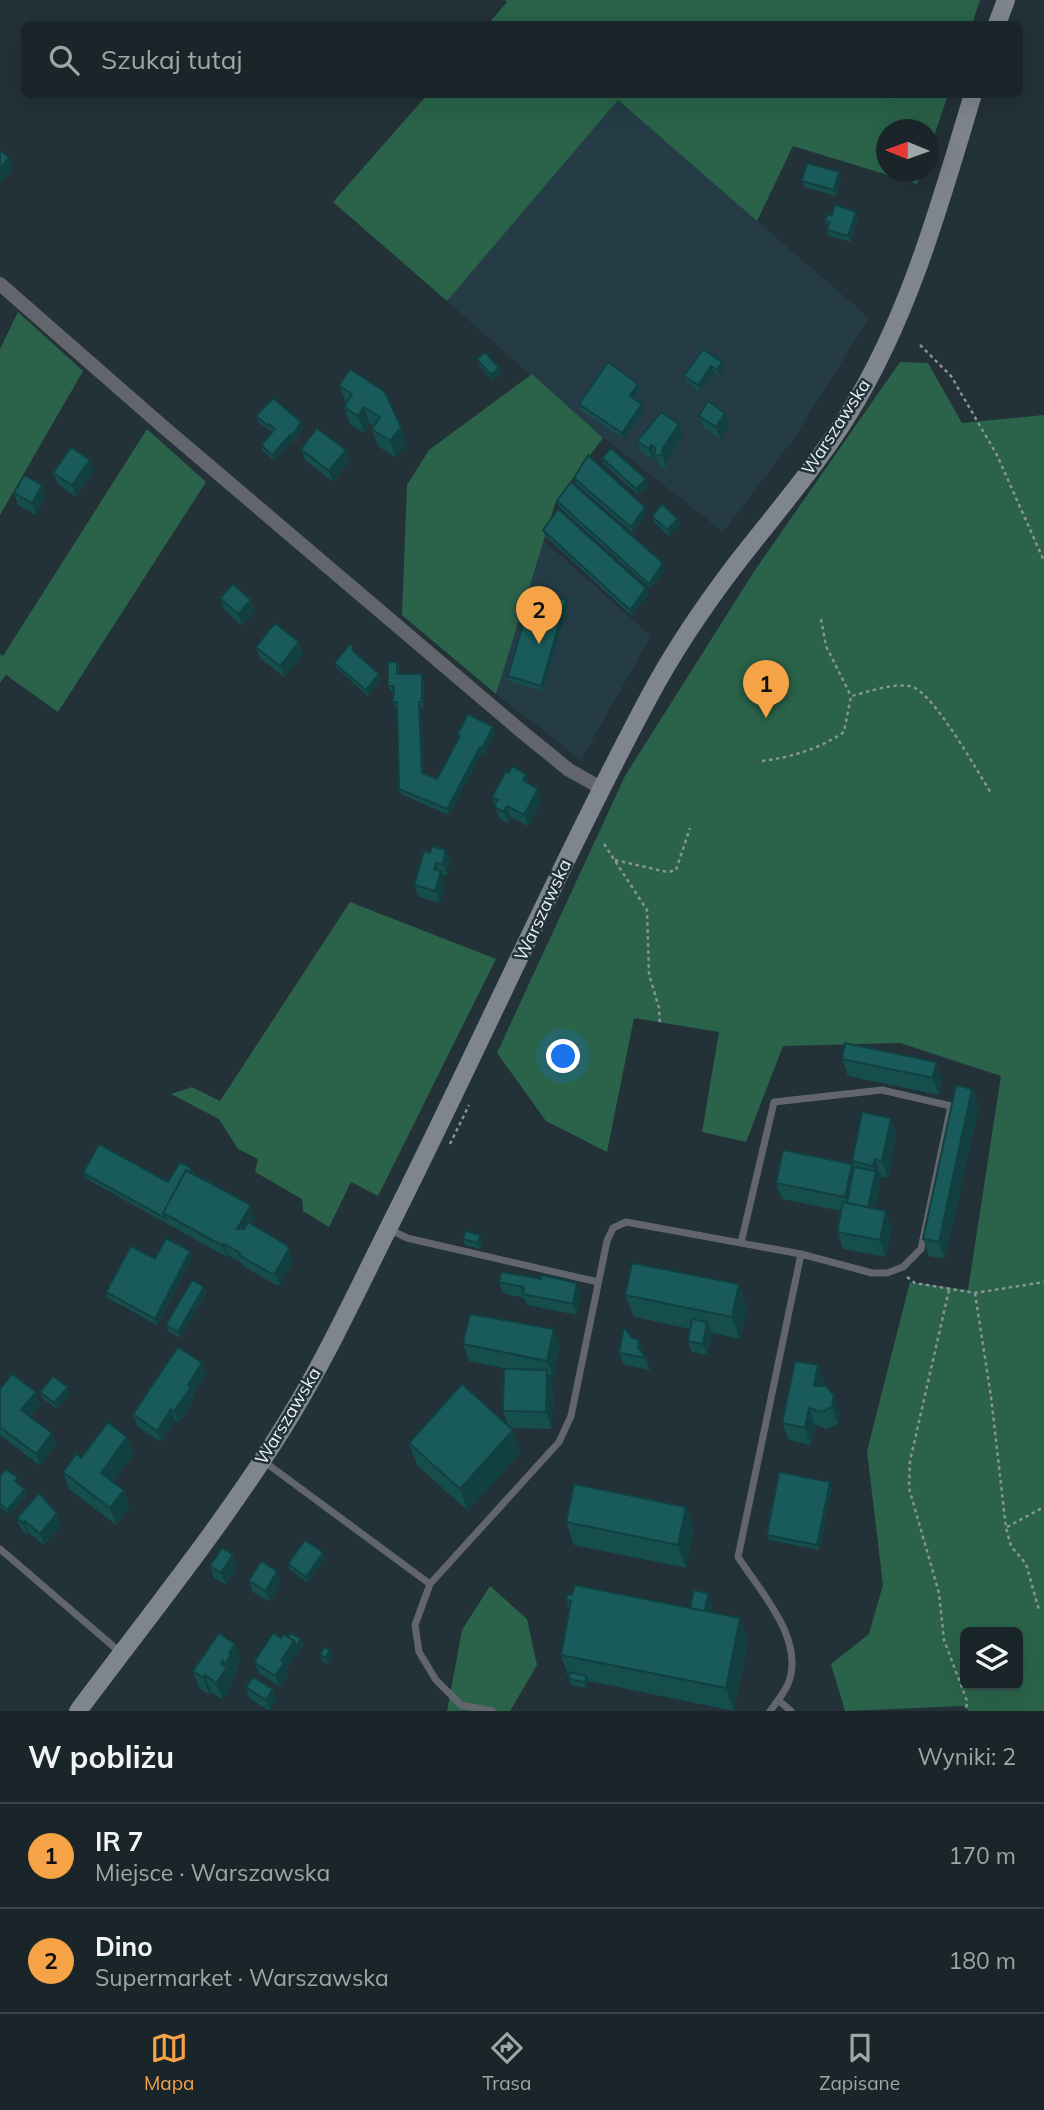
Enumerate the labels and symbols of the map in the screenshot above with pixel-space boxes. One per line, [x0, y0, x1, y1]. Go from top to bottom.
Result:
north arrow [876, 119, 939, 182]
street label: Warszawska [796, 375, 875, 479]
pin: 2 [516, 586, 562, 644]
pin: 1 [743, 660, 789, 718]
street label: Warszawska [509, 855, 576, 964]
your location [546, 1039, 580, 1073]
street label: Warszawska [250, 1363, 326, 1469]

